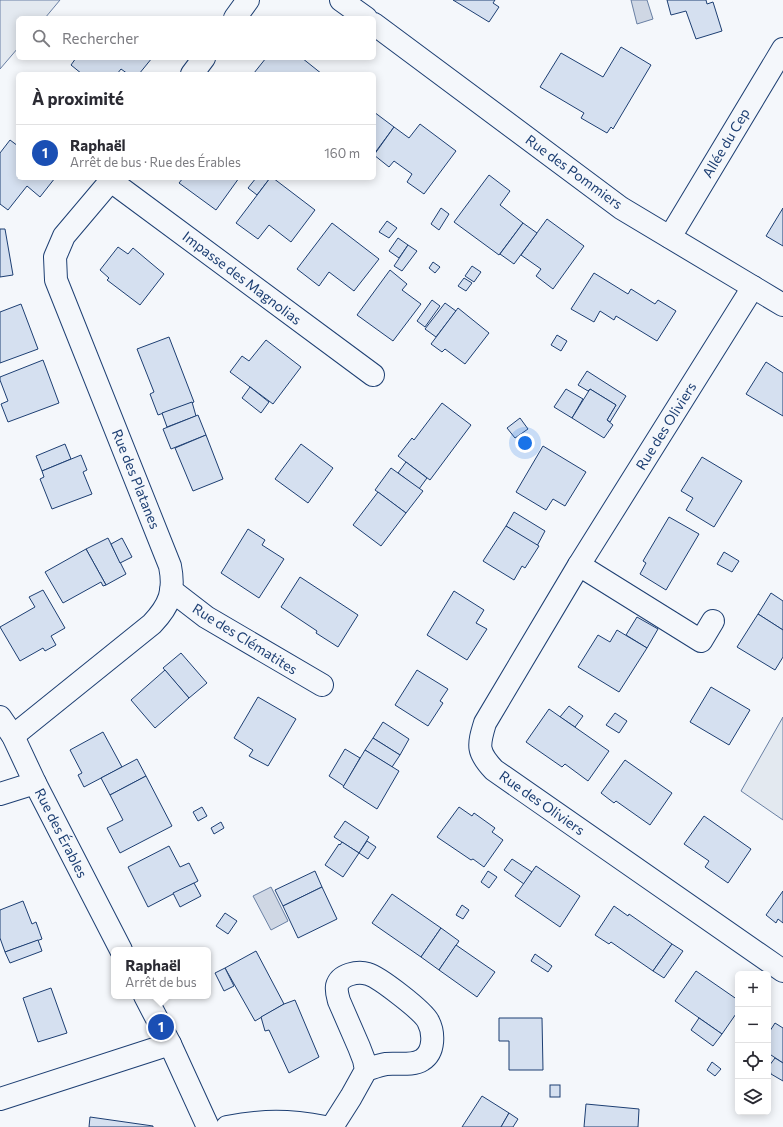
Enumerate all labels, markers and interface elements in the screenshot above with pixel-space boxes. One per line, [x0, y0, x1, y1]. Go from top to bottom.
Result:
search box [16, 16, 376, 60]
icon: search [30, 27, 52, 49]
text: Rechercher [62, 29, 139, 47]
text: À proximité [32, 88, 124, 109]
street label: Allée du Cep [698, 105, 753, 181]
street label: Rue des Pommiers [522, 131, 626, 212]
text: Raphaël [70, 136, 126, 154]
text: 1 [42, 145, 48, 161]
text: 160 m [324, 145, 360, 161]
text: Arrêt de bus · Rue des Érables [70, 154, 241, 170]
street label: Impasse des Magnolias [180, 227, 305, 328]
street label: Rue des Oliviers [632, 379, 699, 473]
street label: Rue des Platanes [109, 426, 164, 531]
your location [515, 433, 535, 453]
street label: Rue des Clématites [190, 599, 301, 678]
street label: Rue des Oliviers [496, 767, 588, 838]
street label: Rue des Érables [32, 785, 91, 880]
popup [111, 947, 211, 999]
text: Raphaël [125, 956, 181, 974]
map controls [735, 971, 771, 1115]
button: + [735, 971, 771, 1007]
text: Arrêt de bus [125, 974, 197, 990]
button: − [735, 1007, 771, 1043]
pin: 1 [148, 1012, 174, 1042]
button: locate [735, 1043, 771, 1079]
button: layers [735, 1079, 771, 1115]

